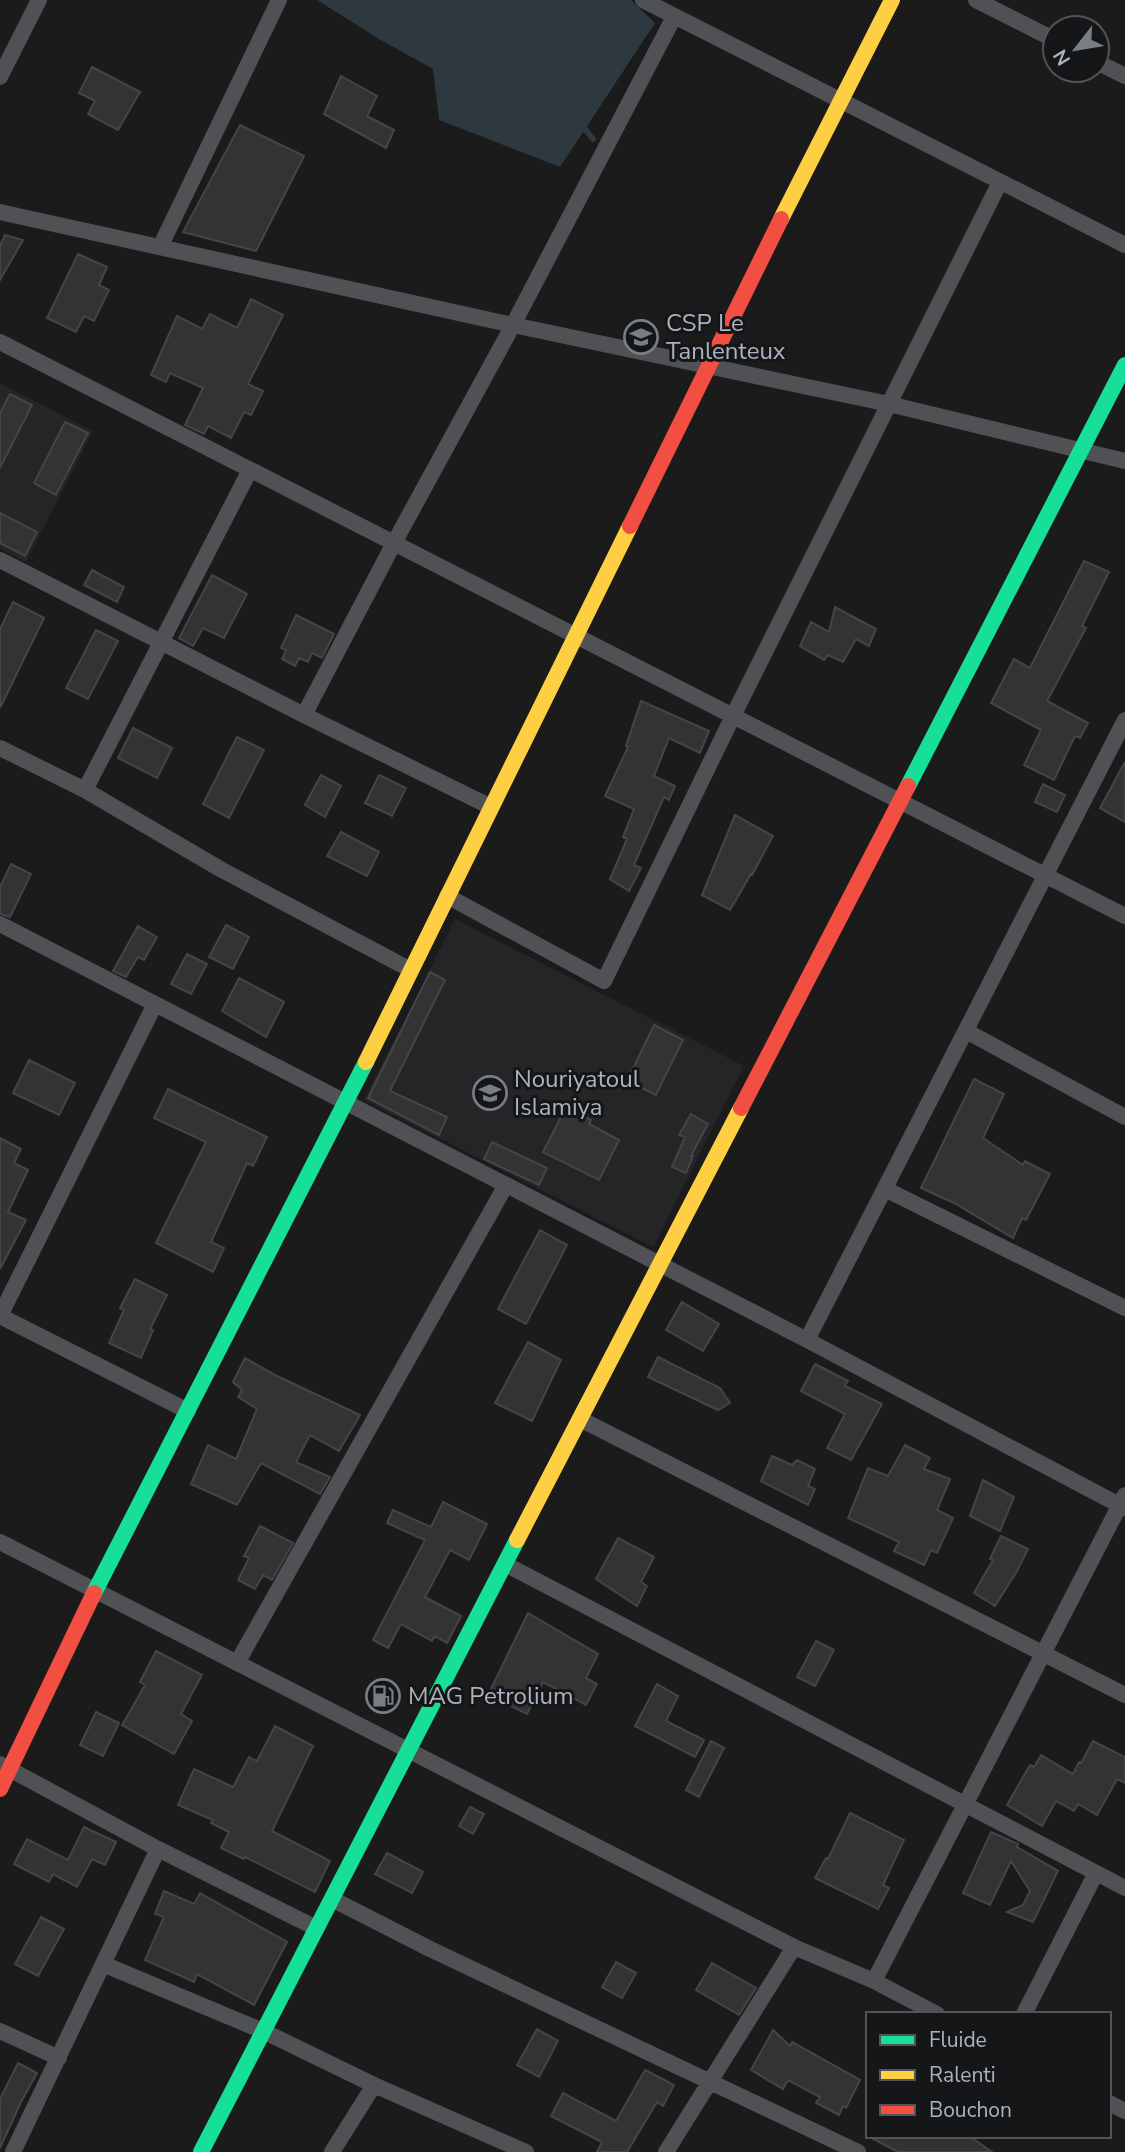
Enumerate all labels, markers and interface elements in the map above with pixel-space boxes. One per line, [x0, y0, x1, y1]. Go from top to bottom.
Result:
north arrow [1041, 14, 1111, 84]
text: N [1047, 44, 1077, 70]
place label: CSP Le Tanlenteux [666, 307, 786, 367]
school or university icon: CSP Le Tanlenteux [622, 318, 660, 356]
place label: Nouriyatoul Islamiya [514, 1063, 640, 1123]
school or university icon: Nouriyatoul Islamiya [471, 1074, 509, 1112]
fuel station icon: MAG Petrolium [364, 1677, 402, 1715]
place label: MAG Petrolium [408, 1680, 574, 1712]
legend [866, 2012, 1111, 2138]
text: Fluide [929, 2026, 987, 2054]
text: Ralenti [929, 2061, 996, 2089]
text: Bouchon [929, 2096, 1012, 2124]

